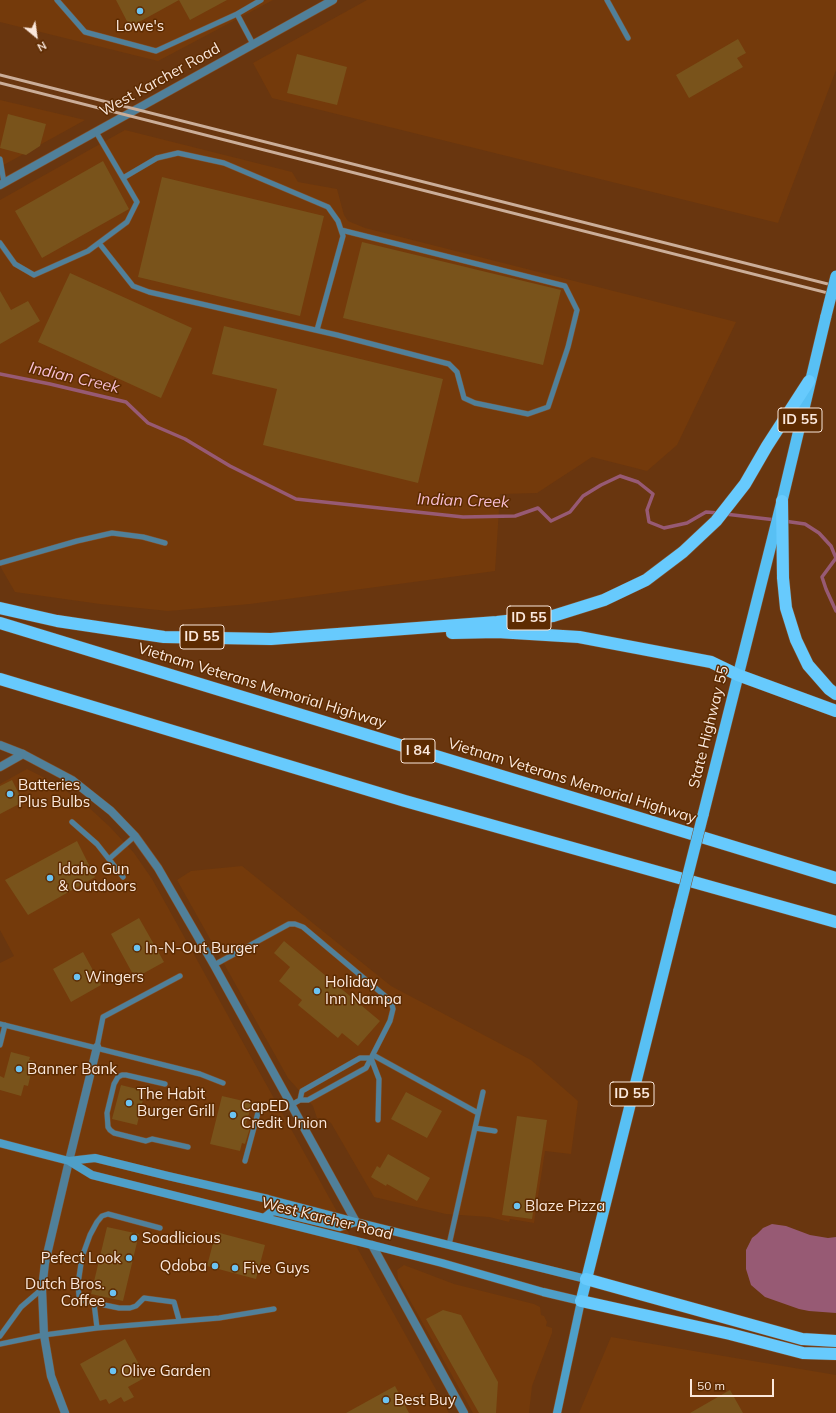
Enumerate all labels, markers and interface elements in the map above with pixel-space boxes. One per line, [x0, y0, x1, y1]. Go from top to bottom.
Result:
marker: Lowe's [135, 6, 145, 16]
north arrow [16, 16, 56, 56]
place label: Lowe's [116, 17, 164, 35]
text: N [35, 38, 49, 55]
street label: West Karcher Road [97, 39, 223, 121]
water label: Indian Creek [27, 358, 121, 398]
road number: ID 55 [778, 408, 822, 432]
water label: Indian Creek [417, 490, 509, 512]
road number: ID 55 [507, 606, 551, 630]
road number: ID 55 [180, 625, 224, 649]
street label: Vietnam Veterans Memorial Highway [136, 640, 388, 732]
street label: State Highway 55 [685, 664, 733, 790]
street label: Vietnam Veterans Memorial Highway [446, 735, 698, 827]
road number: I 84 [401, 739, 435, 763]
place label: Batteries Plus Bulbs [18, 776, 90, 811]
marker: Batteries Plus Bulbs [5, 789, 15, 799]
place label: Idaho Gun & Outdoors [58, 860, 136, 895]
marker: Idaho Gun & Outdoors [45, 873, 55, 883]
place label: In-N-Out Burger [145, 939, 258, 957]
marker: In-N-Out Burger [132, 943, 142, 953]
place label: Wingers [85, 968, 144, 986]
marker: Wingers [72, 972, 82, 982]
place label: Holiday Inn Nampa [325, 973, 402, 1008]
marker: Holiday Inn Nampa [312, 986, 322, 996]
place label: Banner Bank [27, 1060, 117, 1078]
marker: Banner Bank [14, 1064, 24, 1074]
road number: ID 55 [610, 1082, 654, 1106]
place label: The Habit Burger Grill [137, 1085, 215, 1120]
place label: CapED Credit Union [241, 1097, 327, 1132]
marker: The Habit Burger Grill [124, 1098, 134, 1108]
marker: CapED Credit Union [228, 1110, 238, 1120]
street label: West Karcher Road [259, 1194, 395, 1244]
place label: Blaze Pizza [525, 1197, 605, 1215]
marker: Blaze Pizza [512, 1201, 522, 1211]
place label: Soadlicious [142, 1229, 221, 1247]
marker: Soadlicious [129, 1233, 139, 1243]
place label: Pefect Look [41, 1249, 121, 1267]
marker: Pefect Look [124, 1253, 134, 1263]
place label: Qdoba [160, 1257, 207, 1275]
place label: Five Guys [243, 1259, 310, 1277]
marker: Qdoba [210, 1261, 220, 1271]
marker: Five Guys [230, 1263, 240, 1273]
place label: Dutch Bros. Coffee [25, 1275, 105, 1310]
marker: Dutch Bros. Coffee [108, 1288, 118, 1298]
place label: Olive Garden [121, 1362, 211, 1380]
marker: Olive Garden [108, 1366, 118, 1376]
scale bar [692, 1371, 776, 1397]
text: 50 m [697, 1378, 725, 1393]
place label: Best Buy [394, 1391, 456, 1409]
marker: Best Buy [381, 1395, 391, 1405]

